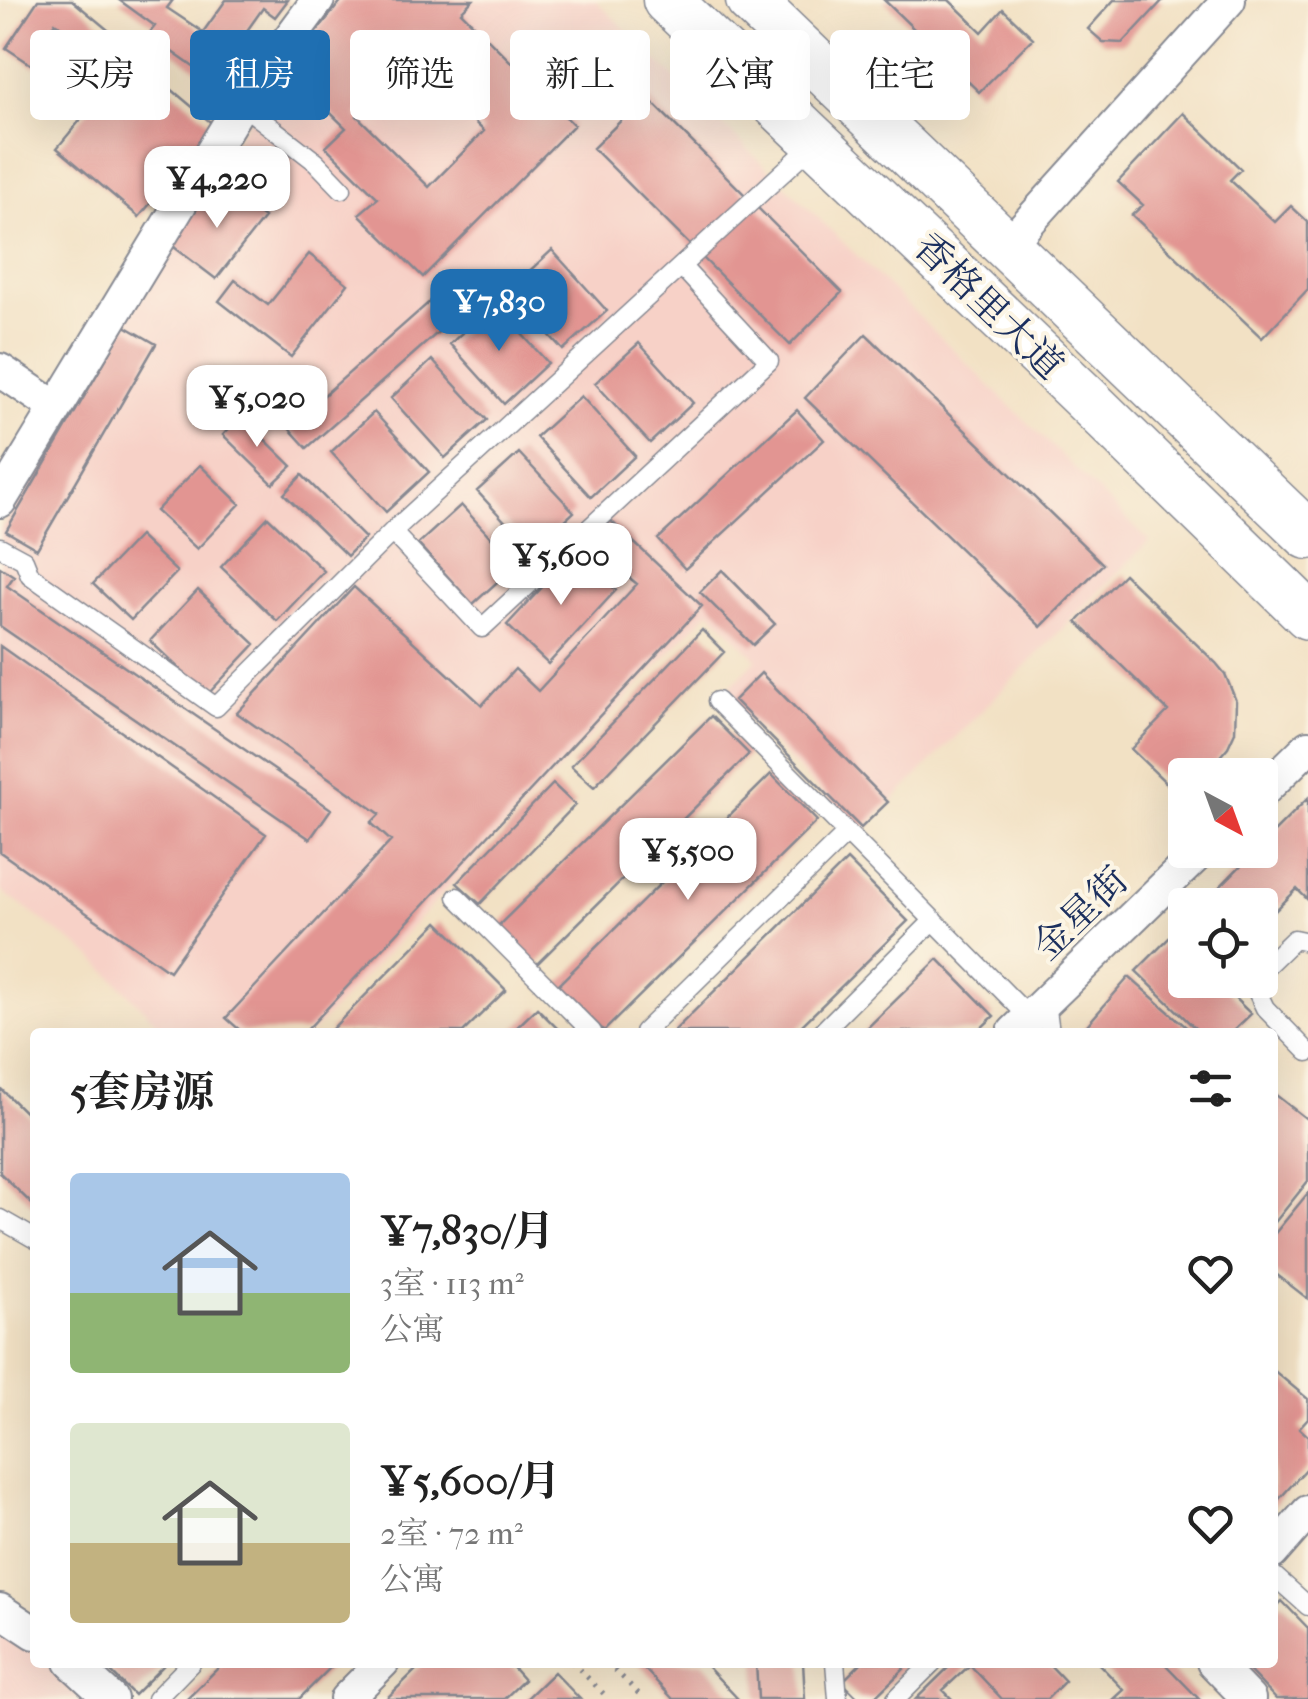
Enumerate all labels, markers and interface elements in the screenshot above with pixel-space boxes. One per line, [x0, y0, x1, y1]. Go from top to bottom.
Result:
chip: 买房 [30, 30, 170, 120]
chip: 租房 [190, 30, 330, 120]
chip: 筛选 [350, 30, 490, 120]
chip: 新上 [510, 30, 650, 120]
chip: 公寓 [670, 30, 810, 120]
chip: 住宅 [830, 30, 970, 120]
pin: ¥4,220 [136, 146, 298, 231]
text: ¥4,220 [166, 160, 268, 197]
street label: 香格里大道 [905, 224, 1073, 389]
pin: ¥7,830 [418, 269, 580, 354]
text: ¥7,830 [452, 283, 546, 320]
pin: ¥5,020 [176, 365, 338, 450]
text: ¥5,020 [208, 379, 306, 416]
pin: ¥5,600 [480, 523, 642, 608]
text: ¥5,600 [512, 537, 610, 574]
north arrow [1168, 758, 1278, 868]
map controls [1168, 758, 1278, 998]
pin: ¥5,500 [607, 818, 769, 903]
text: ¥5,500 [641, 832, 735, 869]
street label: 金星街 [1024, 858, 1137, 969]
button: locate [1168, 888, 1278, 998]
icon: filters [1183, 1061, 1238, 1116]
text: 5套房源 [70, 1068, 214, 1117]
text: ¥7,830/月 [380, 1207, 555, 1256]
icon: home [150, 1213, 270, 1333]
icon: heart [1183, 1246, 1238, 1301]
text: 3室 · 113 m² [380, 1265, 524, 1302]
text: 公寓 [380, 1311, 444, 1348]
text: ¥5,600/月 [380, 1457, 561, 1506]
icon: home [150, 1463, 270, 1583]
icon: heart [1183, 1496, 1238, 1551]
text: 2室 · 72 m² [380, 1515, 523, 1552]
text: 公寓 [380, 1561, 444, 1598]

